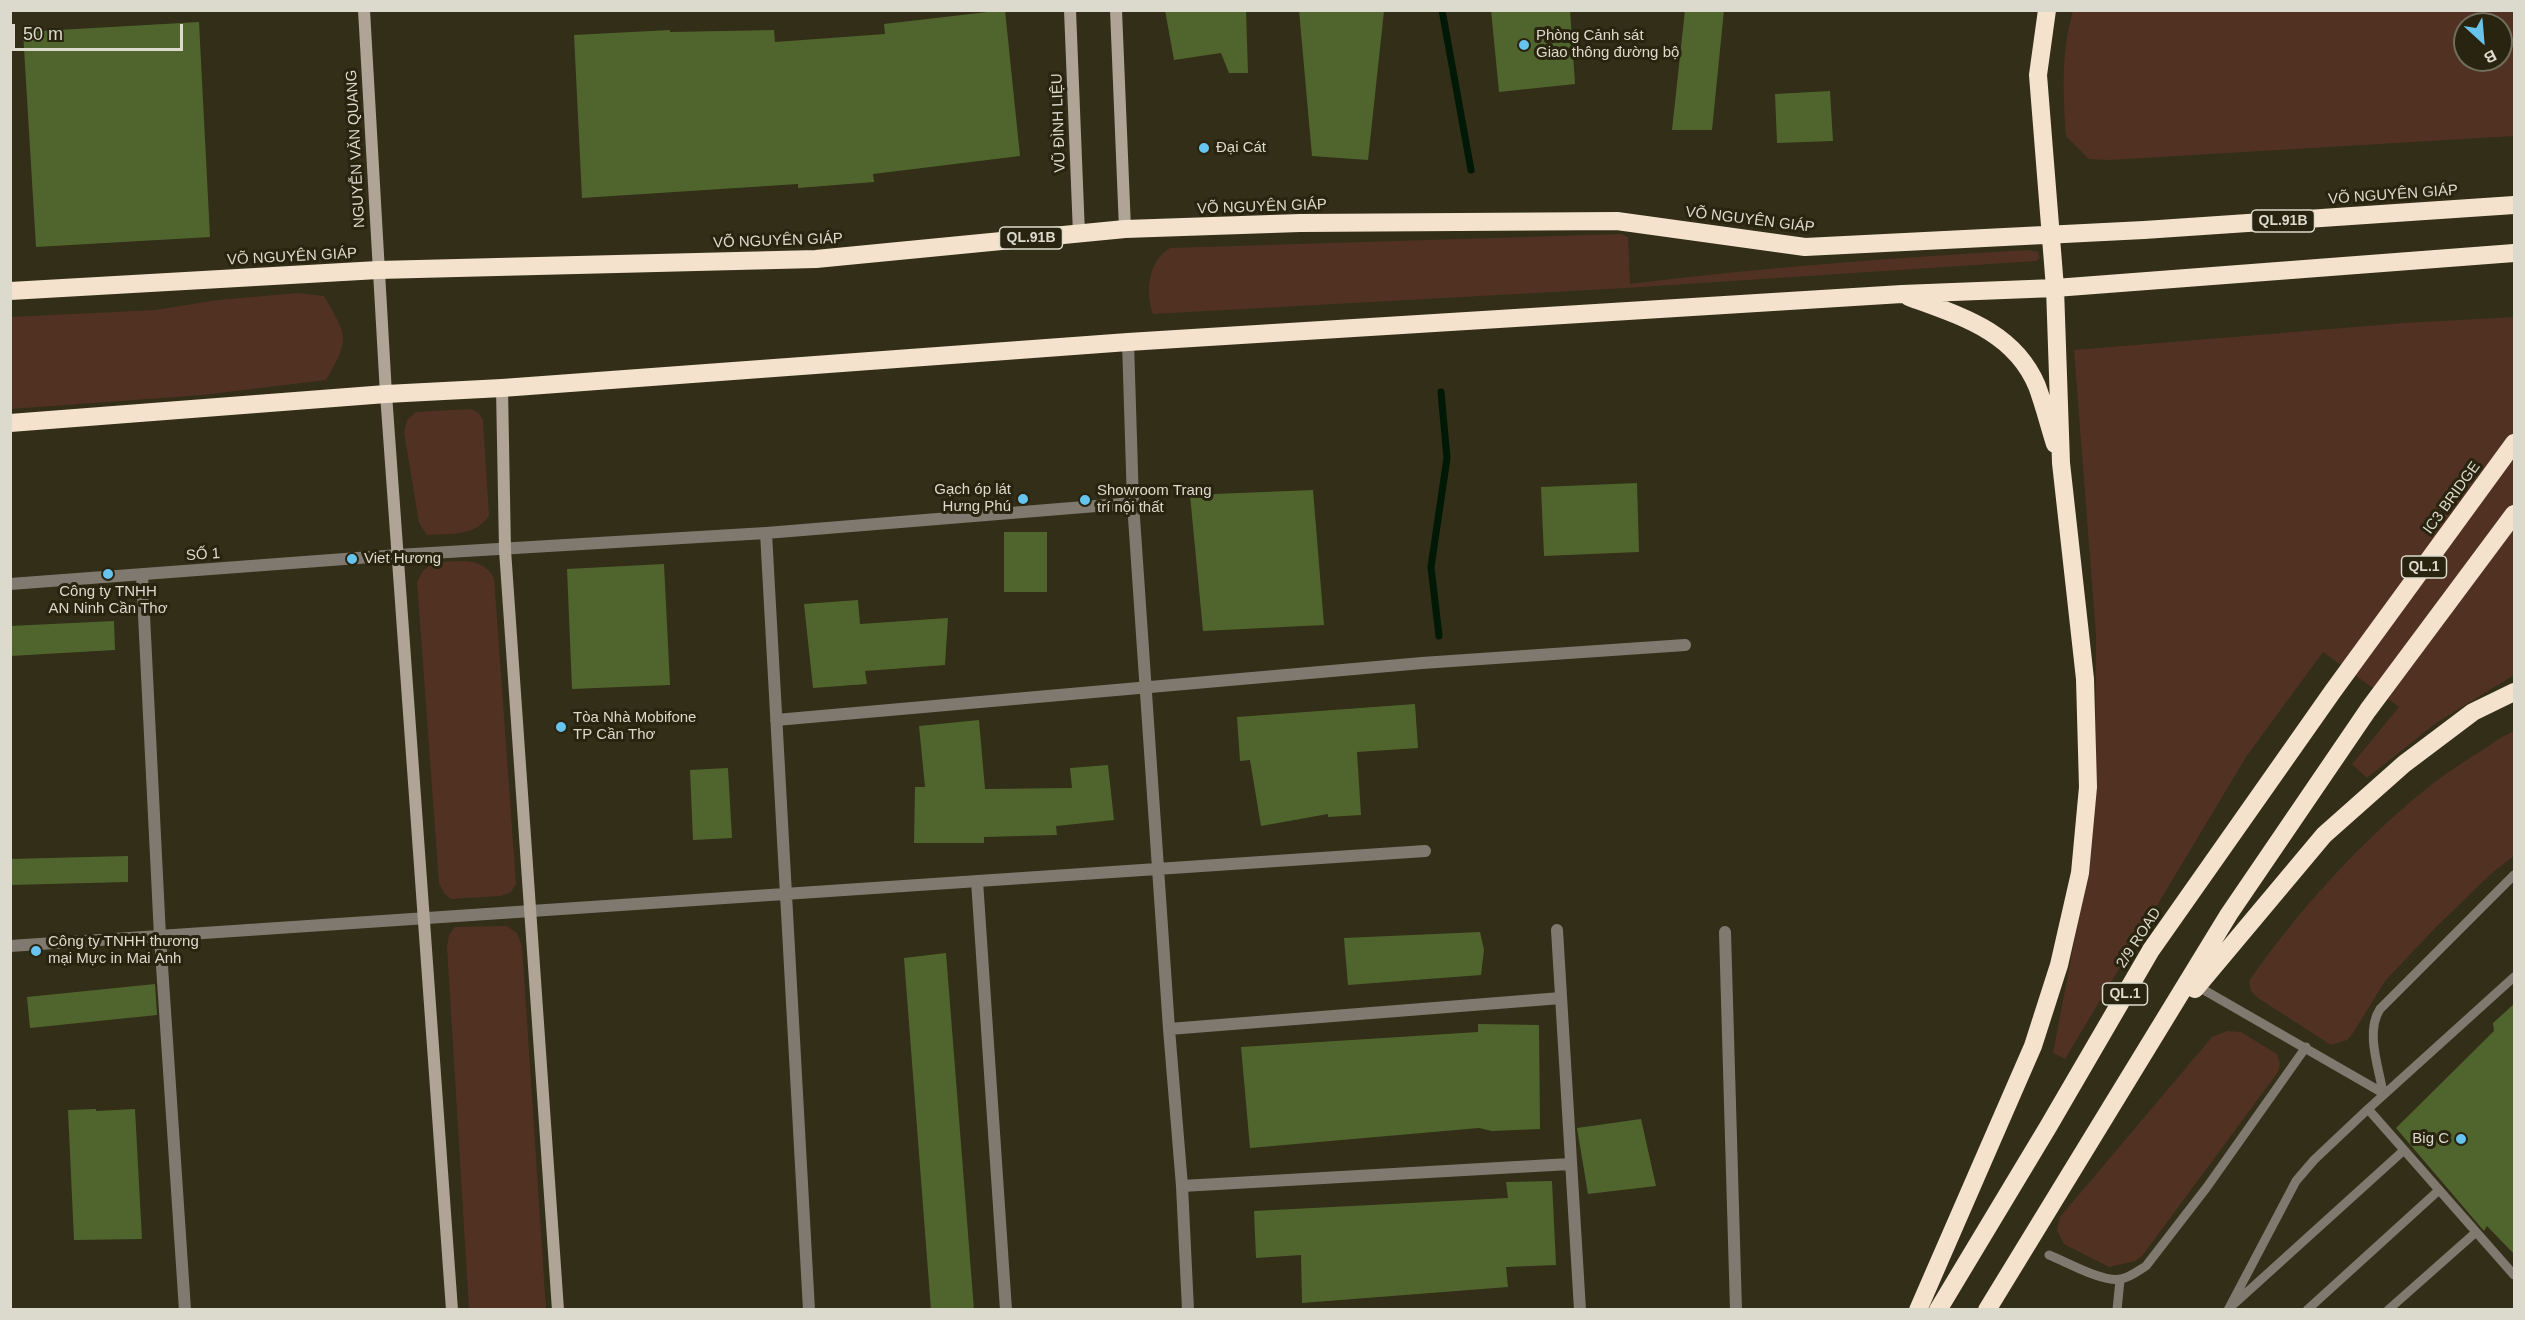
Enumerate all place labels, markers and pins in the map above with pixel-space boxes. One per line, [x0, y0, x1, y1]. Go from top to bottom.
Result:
place label: Phòng Cảnh sát Giao thông đường bộ [1536, 27, 1679, 62]
marker: Phòng Cảnh sát Giao thông đường bộ [1517, 38, 1531, 52]
place label: Đại Cát [1216, 139, 1266, 157]
marker: Đại Cát [1197, 141, 1211, 155]
place label: Gạch óp lát Hưng Phú [934, 481, 1011, 516]
place label: Showroom Trang trí nội thất [1097, 482, 1211, 517]
marker: Gạch óp lát Hưng Phú [1016, 492, 1030, 506]
marker: Showroom Trang trí nội thất [1078, 493, 1092, 507]
place label: Viet Hương [364, 550, 441, 568]
marker: Viet Hương [345, 552, 359, 566]
marker: Công ty TNHH AN Ninh Cần Thơ [101, 567, 115, 581]
place label: Công ty TNHH AN Ninh Cần Thơ [48, 583, 168, 618]
place label: Tòa Nhà Mobifone TP Cần Thơ [573, 709, 696, 744]
marker: Tòa Nhà Mobifone TP Cần Thơ [554, 720, 568, 734]
place label: Công ty TNHH thương mại Mực in Mai Anh [48, 933, 199, 968]
marker: Công ty TNHH thương mại Mực in Mai Anh [29, 944, 43, 958]
place label: Big C [2412, 1130, 2449, 1148]
marker: Big C [2454, 1132, 2468, 1146]

